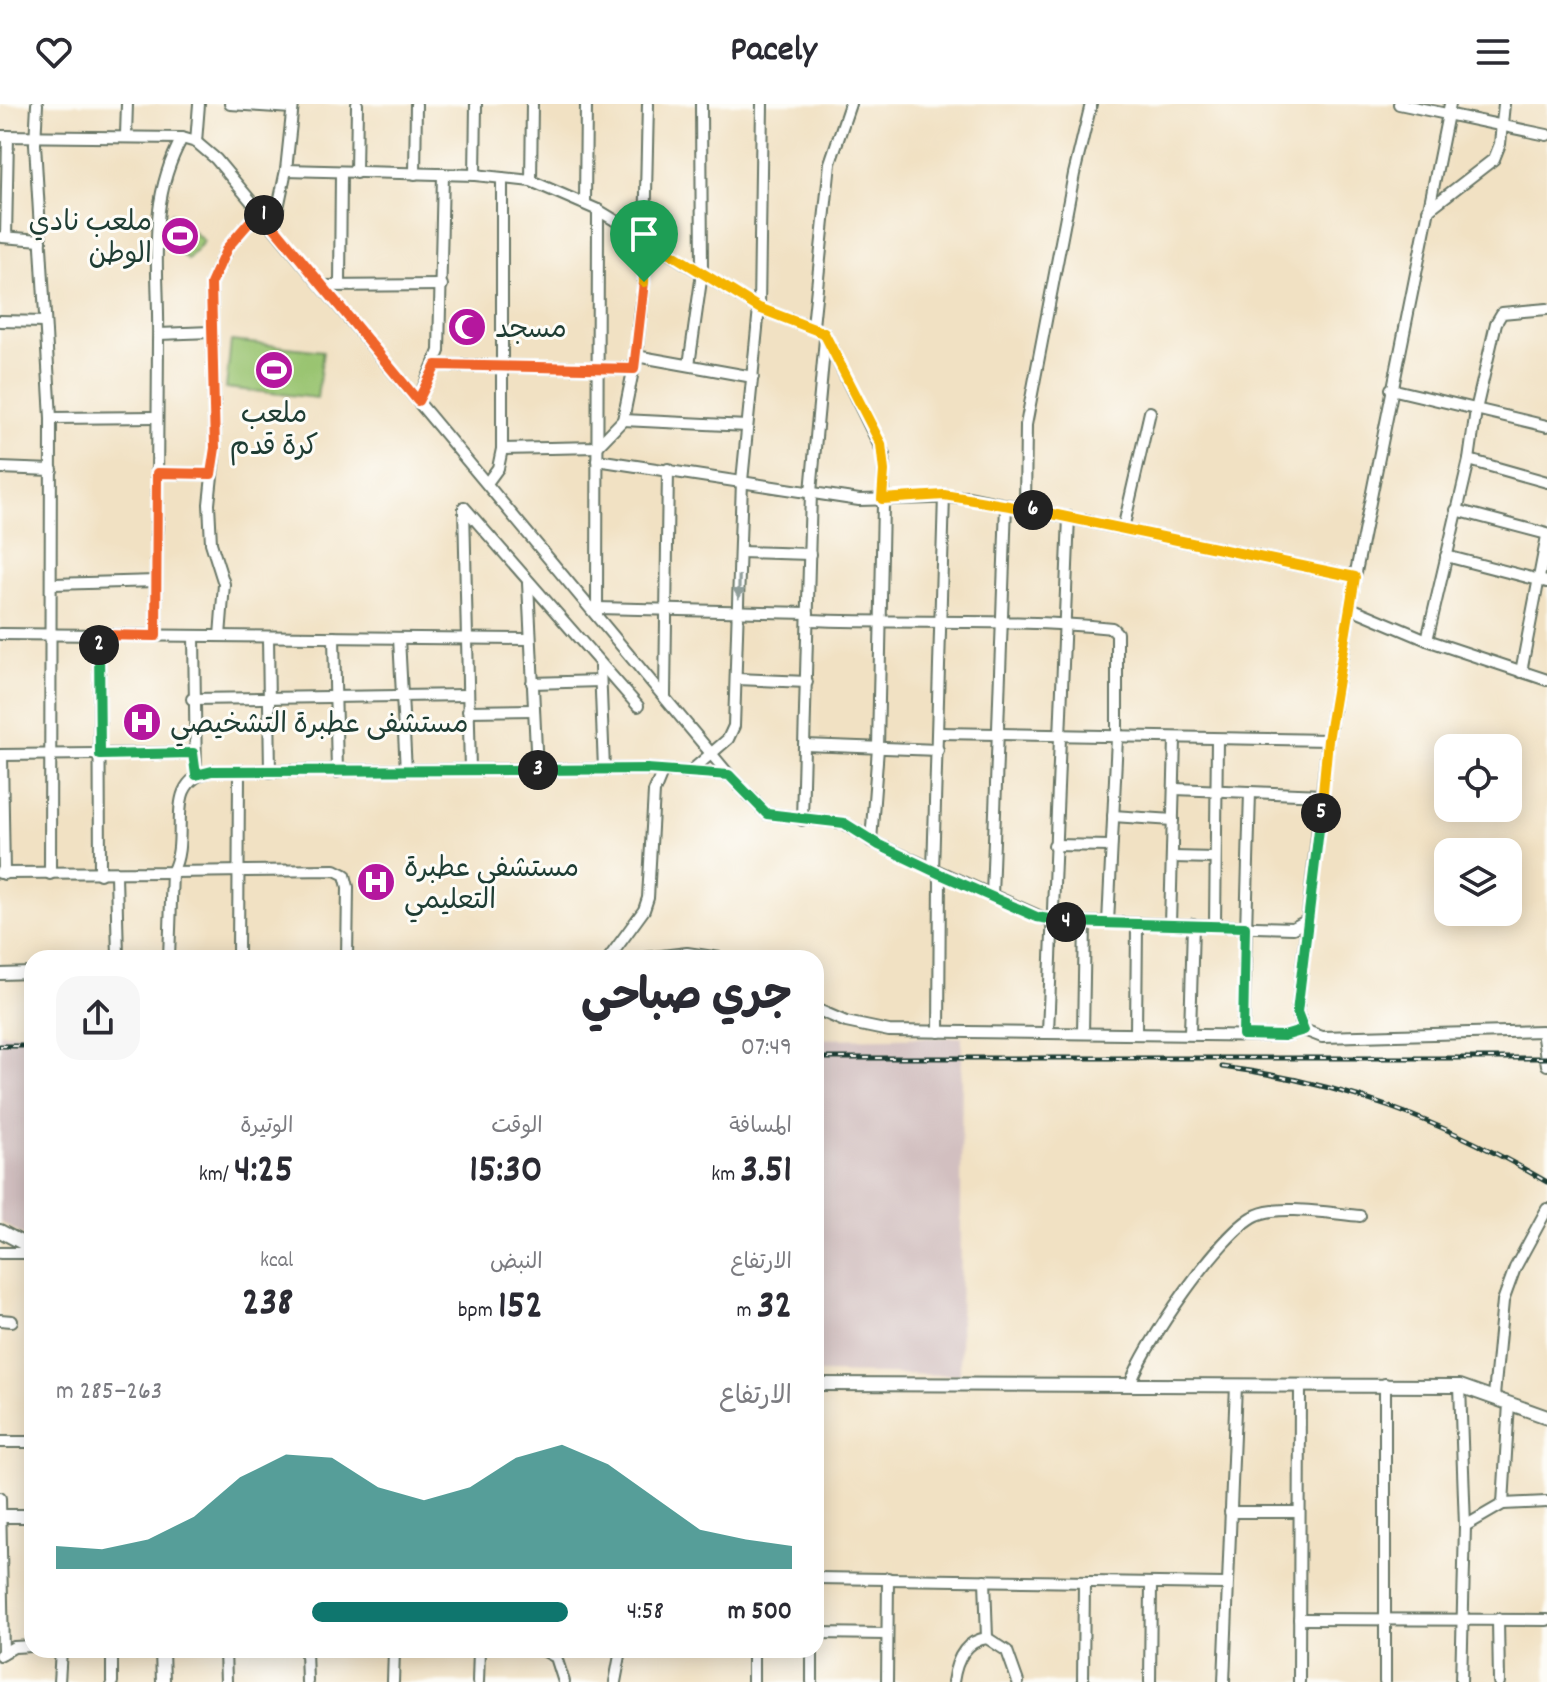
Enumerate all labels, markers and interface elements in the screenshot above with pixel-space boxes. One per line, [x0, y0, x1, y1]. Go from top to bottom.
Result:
text: Pacely [730, 26, 817, 78]
icon: heart [32, 30, 76, 74]
icon: menu [1471, 30, 1515, 74]
pin: 1 [244, 195, 284, 235]
text: 1 [262, 199, 266, 230]
pin [610, 200, 678, 282]
place label: ملعب نادي الوطن [29, 205, 152, 277]
icon: arrive [622, 212, 666, 256]
sports icon: ملعب نادي الوطن [159, 215, 201, 257]
mosque icon: مسجد [446, 306, 488, 348]
place label: مسجد [495, 312, 567, 352]
sports icon: ملعب كرة قدم [253, 349, 295, 391]
place label: ملعب كرة قدم [230, 397, 318, 469]
pin: 6 [1013, 490, 1053, 530]
text: 6 [1028, 494, 1038, 525]
one-way arrow [733, 575, 745, 600]
pin: 2 [79, 625, 119, 665]
text: 2 [94, 629, 104, 660]
hospital icon: مستشفى عطبرة التشخيصي [121, 701, 163, 743]
place label: مستشفى عطبرة التشخيصي [170, 707, 469, 747]
map controls [1434, 734, 1522, 926]
button: locate [1434, 734, 1522, 822]
pin: 3 [518, 750, 558, 790]
text: 3 [533, 754, 543, 785]
pin: 5 [1301, 793, 1341, 833]
text: 5 [1316, 797, 1326, 828]
button: layers [1434, 838, 1522, 926]
place label: مستشفى عطبرة التعليمي [404, 851, 579, 923]
hospital icon: مستشفى عطبرة التعليمي [355, 861, 397, 903]
pin: 4 [1046, 902, 1086, 942]
text: 4 [1061, 906, 1071, 937]
text: جري صباحي [581, 968, 792, 1031]
button: share [56, 976, 140, 1060]
text: 07:49 [741, 1030, 792, 1067]
text: الوتيرة [240, 1112, 293, 1143]
text: الوقت [491, 1112, 543, 1143]
text: المسافة [729, 1112, 792, 1143]
text: 4:25 [234, 1144, 293, 1201]
text: 15:30 [469, 1144, 543, 1201]
text: 3.51 [740, 1144, 792, 1201]
text: /km [199, 1160, 234, 1191]
text: km [711, 1160, 740, 1191]
text: kcal [260, 1246, 293, 1277]
text: النبض [490, 1248, 543, 1279]
text: الارتفاع [730, 1248, 792, 1279]
text: 238 [242, 1277, 293, 1334]
text: 152 [498, 1280, 543, 1337]
text: 32 [757, 1280, 792, 1337]
text: bpm [458, 1296, 498, 1327]
text: m [737, 1296, 757, 1327]
text: 263–285 m [56, 1374, 162, 1411]
text: الارتفاع [719, 1379, 792, 1416]
text: 4:58 [626, 1594, 664, 1631]
text: 500 m [728, 1594, 792, 1631]

